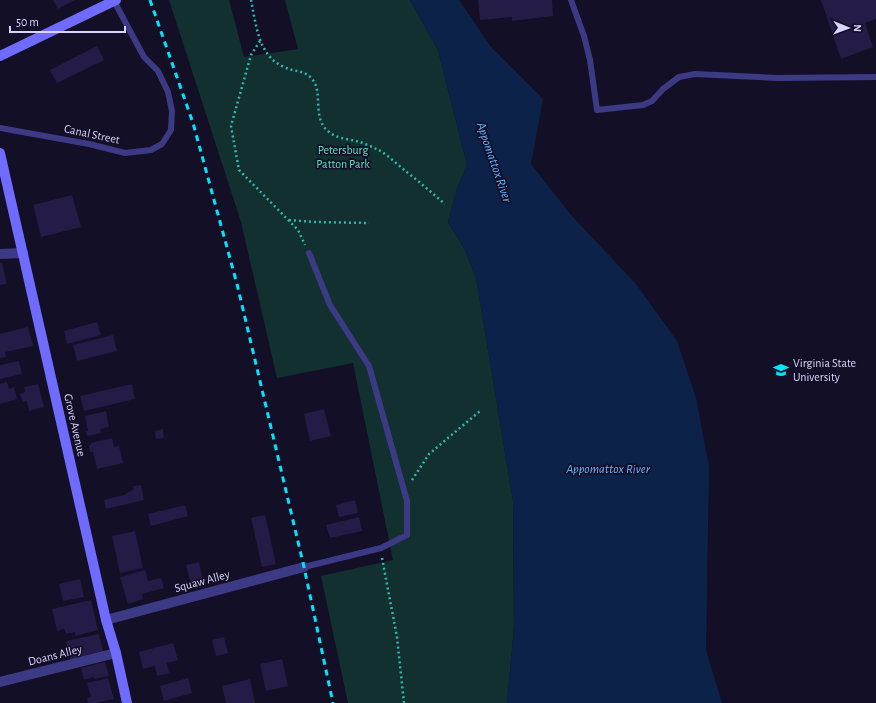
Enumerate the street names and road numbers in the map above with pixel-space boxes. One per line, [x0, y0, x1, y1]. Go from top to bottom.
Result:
street label: Canal Street [63, 122, 121, 146]
street label: Grove Avenue [62, 392, 88, 458]
street label: Squaw Alley [173, 568, 231, 595]
street label: Doans Alley [27, 643, 83, 668]

